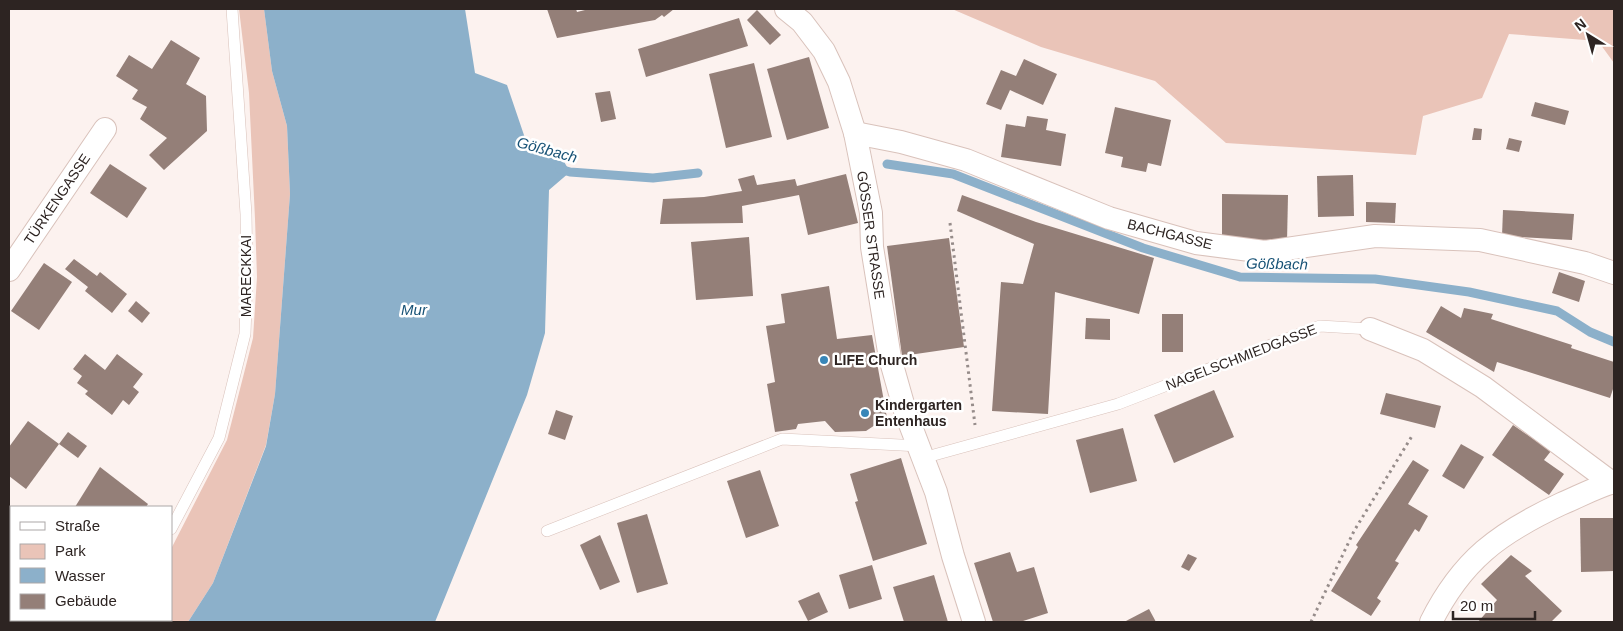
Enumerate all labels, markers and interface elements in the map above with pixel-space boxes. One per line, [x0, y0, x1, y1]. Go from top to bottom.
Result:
north arrow [1563, 10, 1613, 60]
text: N [1571, 15, 1589, 34]
water label: Gößbach [515, 133, 579, 166]
street label: TÜRKENGASSE [20, 150, 93, 247]
street label: GÖSSER STRASSE [854, 170, 889, 300]
street label: BACHGASSE [1126, 216, 1214, 252]
street label: MARECKKAI [238, 235, 254, 317]
water label: Gößbach [1246, 254, 1308, 273]
water label: Mur [401, 301, 428, 318]
street label: NAGELSCHMIEDGASSE [1163, 321, 1319, 393]
place label: LIFE Church [834, 352, 917, 368]
marker: LIFE Church [818, 354, 830, 366]
place label: Kindergarten Entenhaus [875, 397, 962, 429]
marker: Kindergarten Entenhaus [859, 407, 871, 419]
legend [10, 506, 172, 621]
text: Straße [55, 517, 100, 534]
text: Park [55, 542, 86, 559]
text: Wasser [55, 567, 105, 584]
scale bar [1453, 588, 1536, 620]
text: Gebäude [55, 592, 117, 609]
text: 20 m [1460, 597, 1493, 614]

